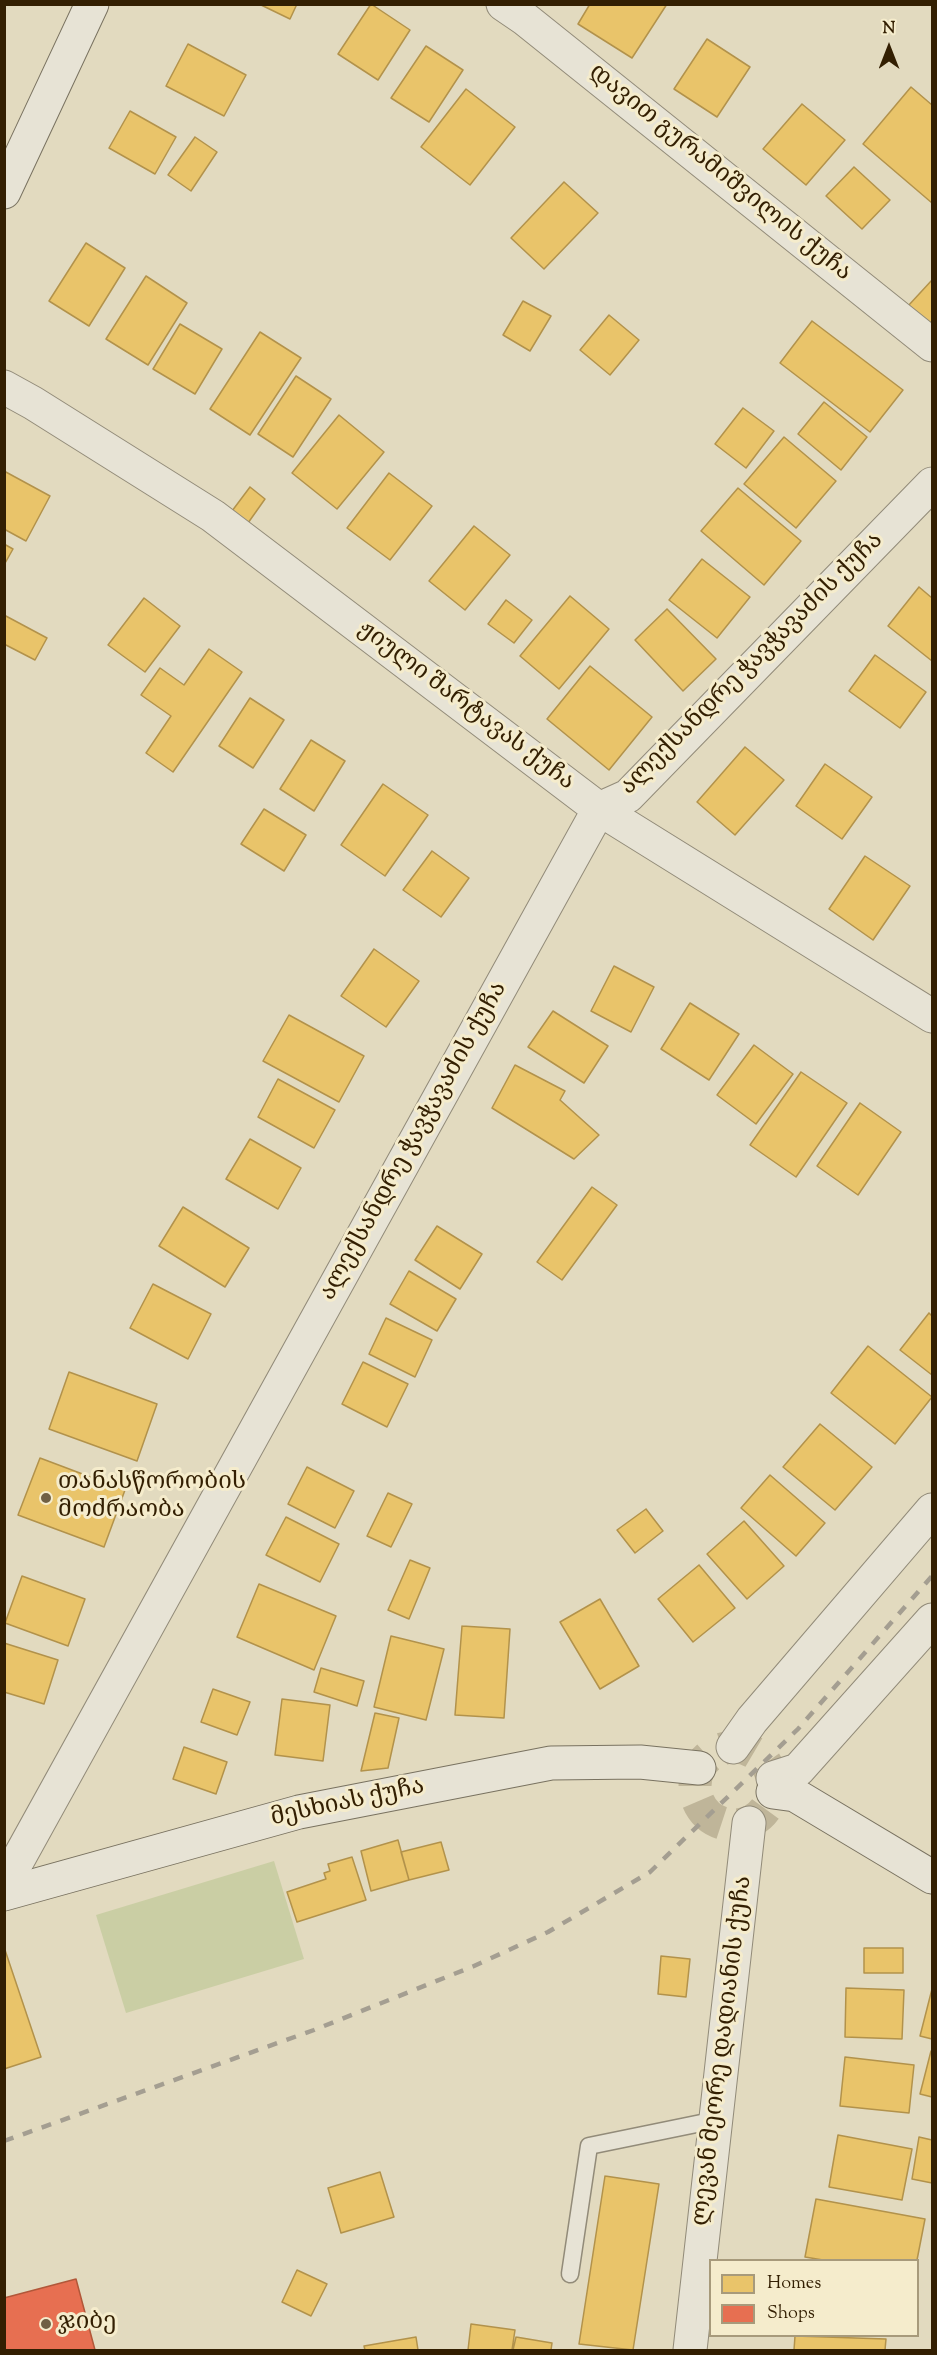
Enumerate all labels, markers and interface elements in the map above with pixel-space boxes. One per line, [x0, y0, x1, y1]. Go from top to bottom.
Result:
north arrow [859, 18, 919, 78]
text: N [883, 18, 895, 41]
street label: დავით გურამიშვილის ქუჩა [582, 59, 856, 289]
street label: ალექსანდრე ჭავჭავაძის ქუჩა [616, 528, 890, 802]
street label: ჟიული შარტავას ქუჩა [351, 616, 579, 798]
street label: ალექსანდრე ჭავჭავაძის ქუჩა [315, 978, 515, 1306]
place label: თანასწორობის მოძრაობა [58, 1470, 246, 1526]
marker: თანასწორობის მოძრაობა [39, 1491, 53, 1505]
street label: მესხიას ქუჩა [269, 1774, 427, 1834]
street label: ლევან მეორე დადიანის ქუჩა [688, 1874, 760, 2228]
legend [709, 2259, 919, 2337]
text: Homes [767, 2271, 821, 2297]
text: Shops [767, 2301, 815, 2327]
place label: ჯიბე [58, 2310, 117, 2338]
marker: ჯიბე [39, 2317, 53, 2331]

